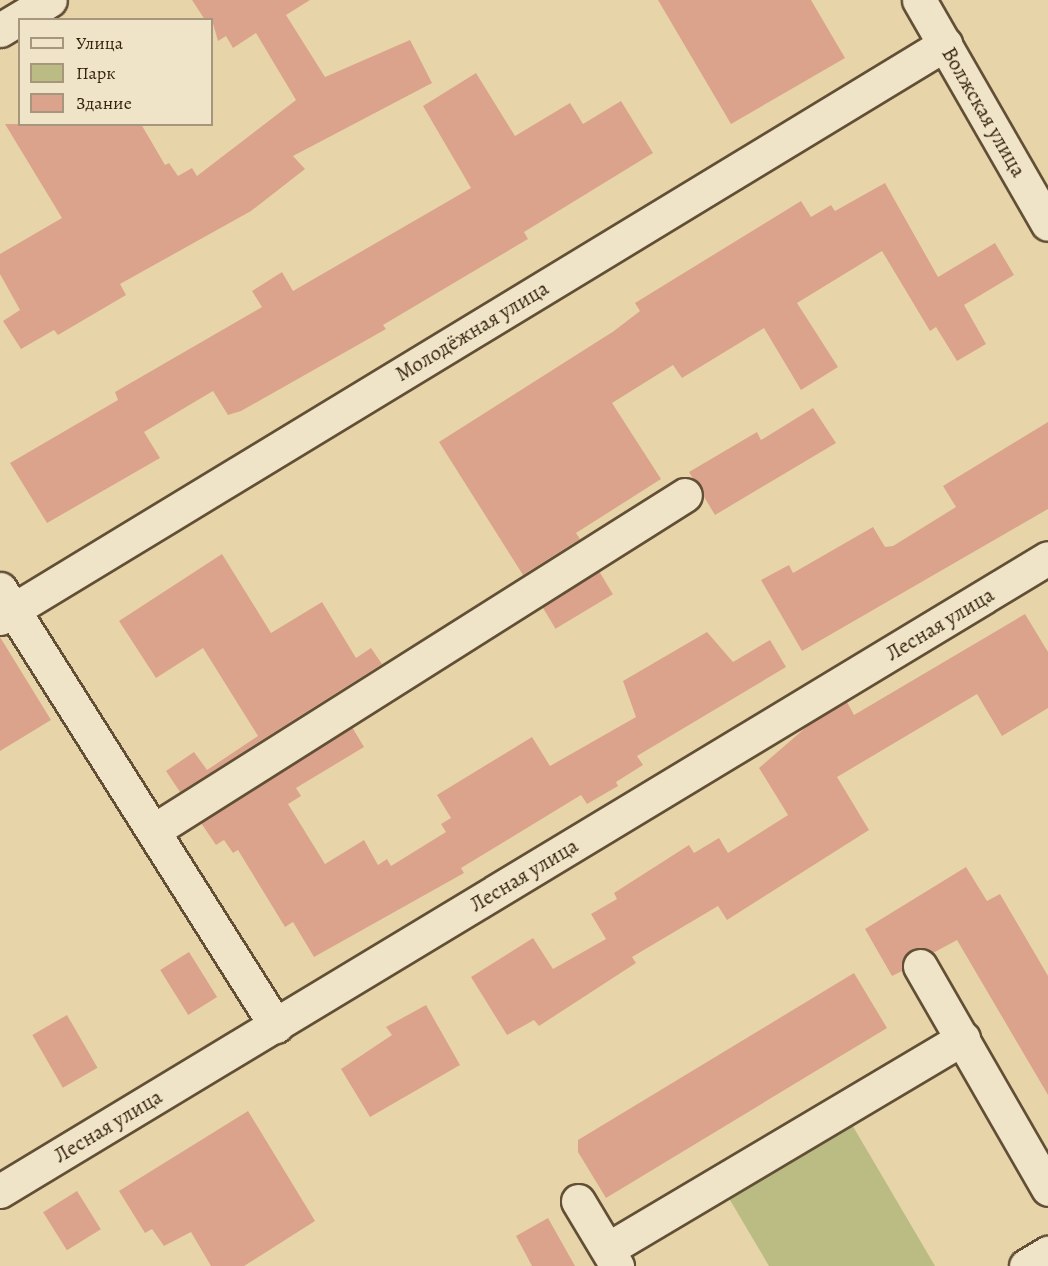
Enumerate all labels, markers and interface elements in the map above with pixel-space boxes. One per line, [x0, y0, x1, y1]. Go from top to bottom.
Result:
legend [18, 18, 213, 126]
text: Улица [76, 31, 123, 55]
street label: Волжская улица [937, 43, 1031, 181]
text: Парк [76, 61, 116, 85]
text: Здание [76, 91, 132, 115]
street label: Молодёжная улица [391, 275, 553, 387]
street label: Лесная улица [881, 582, 999, 666]
street label: Лесная улица [465, 833, 583, 917]
street label: Лесная улица [49, 1084, 167, 1168]

